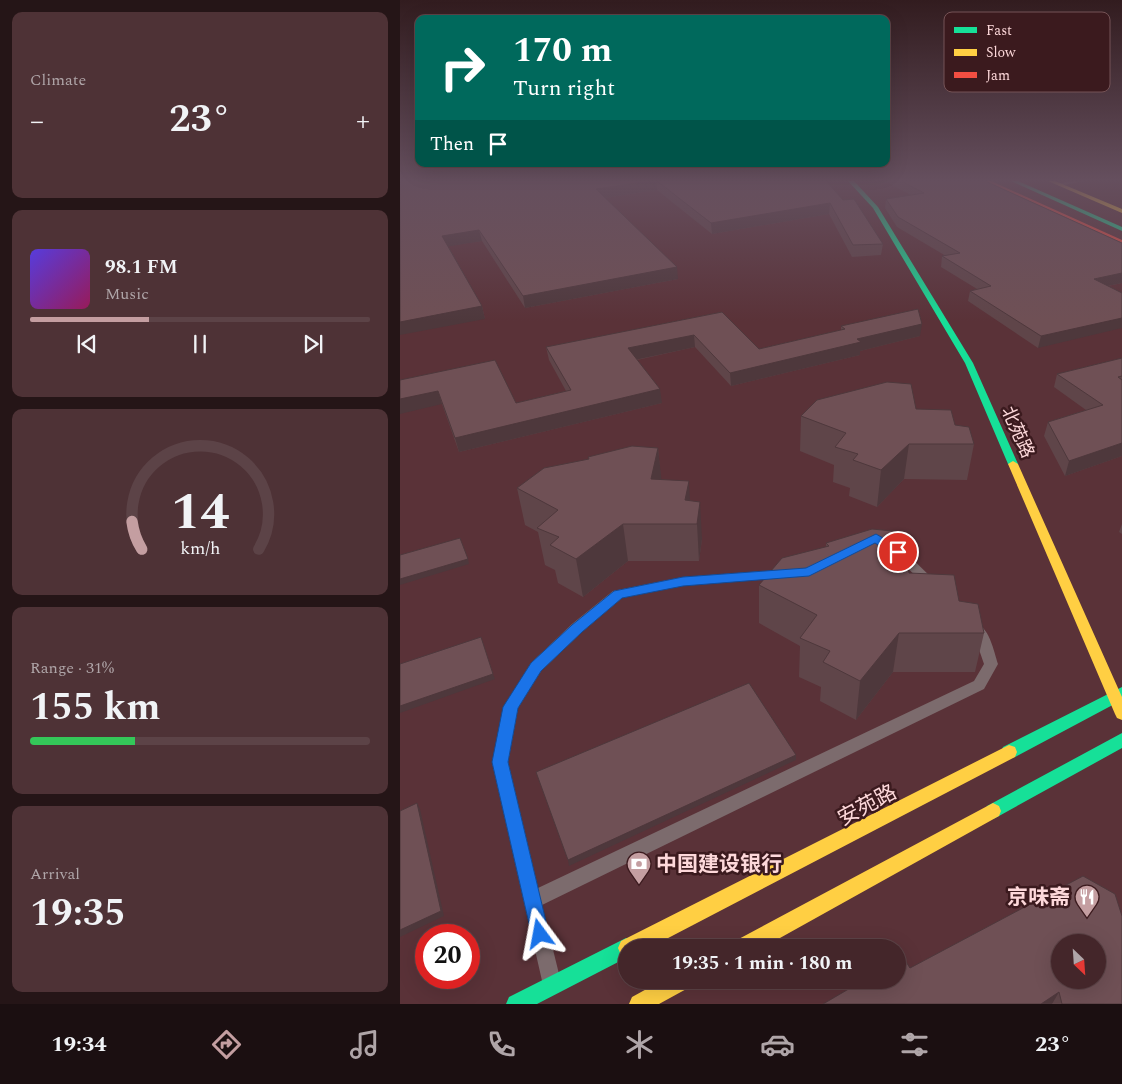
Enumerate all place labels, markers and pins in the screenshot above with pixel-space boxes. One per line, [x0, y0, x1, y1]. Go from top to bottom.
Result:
pin [877, 531, 919, 573]
place label: 中国建设银行 [656, 849, 782, 881]
bank icon: 中国建设银行 [626, 851, 652, 885]
place label: 京味斋 [1007, 882, 1070, 914]
restaurant icon: 京味斋 [1074, 884, 1100, 918]

